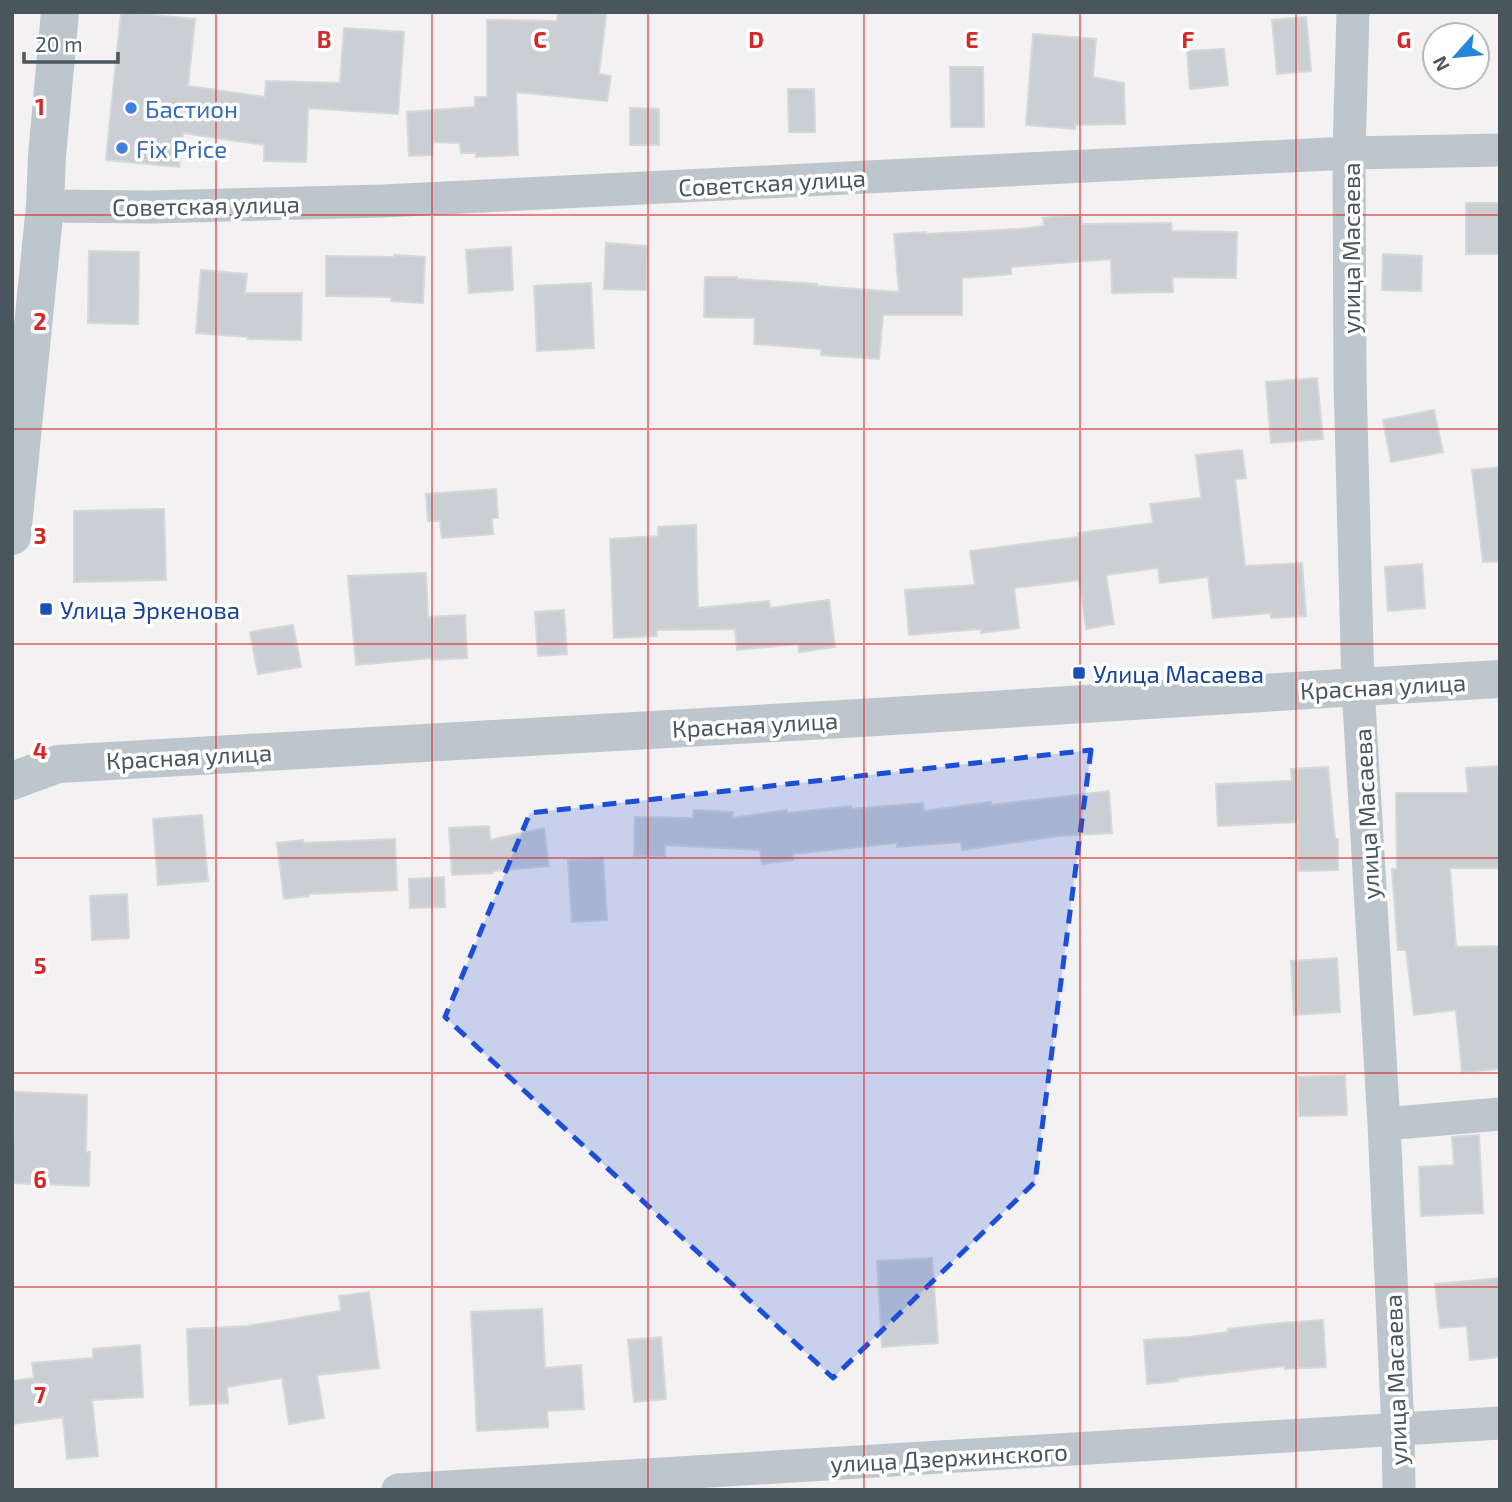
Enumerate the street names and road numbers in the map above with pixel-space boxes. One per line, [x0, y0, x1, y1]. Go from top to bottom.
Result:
street label: улица Масаева [1336, 162, 1366, 334]
street label: Советская улица [677, 163, 867, 202]
street label: Советская улица [112, 189, 300, 222]
street label: Красная улица [1299, 667, 1467, 706]
street label: Красная улица [671, 705, 839, 744]
street label: улица Масаева [1347, 728, 1386, 900]
street label: Красная улица [105, 737, 273, 776]
street label: улица Масаева [1378, 1294, 1413, 1466]
street label: улица Дзержинского [830, 1436, 1068, 1479]

